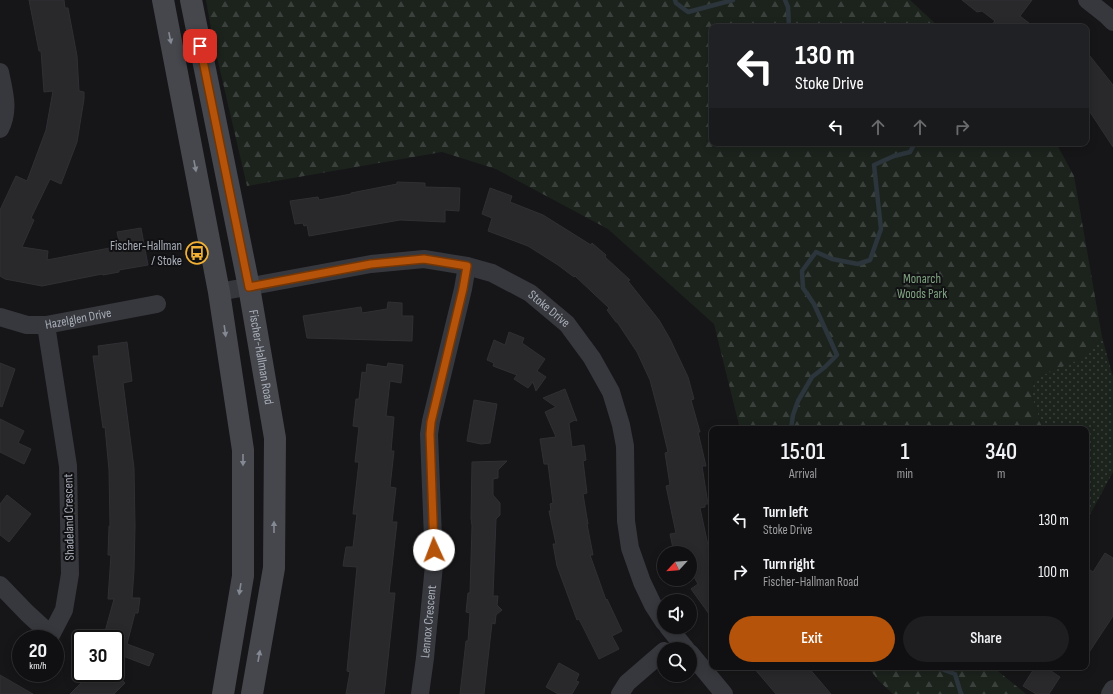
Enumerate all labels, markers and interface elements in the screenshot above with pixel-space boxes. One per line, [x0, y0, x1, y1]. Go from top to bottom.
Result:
pin [183, 29, 217, 63]
one-way arrow [167, 32, 173, 44]
icon: arrive [189, 35, 211, 57]
text: 130 m [795, 39, 855, 72]
icon: left [729, 40, 781, 92]
text: Stoke Drive [795, 73, 864, 94]
icon: left [825, 116, 847, 138]
icon: ahead [867, 116, 889, 138]
icon: ahead [909, 116, 931, 138]
icon: right [951, 116, 973, 138]
one-way arrow [192, 160, 198, 172]
place label: Fischer-Hallman / Stoke [110, 238, 182, 269]
bus stop icon: Fischer-Hallman / Stoke [184, 240, 210, 266]
park label: Monarch Woods Park [897, 271, 947, 302]
street label: Stoke Drive [525, 287, 573, 331]
street label: Hazelglen Drive [44, 305, 113, 333]
street label: Fischer-Hallman Road [245, 309, 277, 406]
one-way arrow [222, 325, 228, 337]
text: 15:01 [781, 437, 825, 466]
text: 1 [900, 437, 909, 466]
text: 340 [985, 437, 1017, 466]
one-way arrow [240, 454, 246, 467]
text: Arrival [789, 466, 817, 482]
text: min [897, 466, 913, 482]
text: m [997, 466, 1005, 482]
street label: Shadeland Crescent [60, 473, 78, 561]
text: Turn left [763, 503, 808, 522]
icon: left [729, 509, 751, 531]
text: 130 m [1039, 511, 1069, 530]
one-way arrow [271, 520, 277, 533]
text: Stoke Drive [763, 522, 813, 538]
position arrow [413, 529, 455, 571]
north arrow [657, 546, 697, 586]
map controls [657, 546, 697, 682]
text: Turn right [763, 555, 815, 574]
icon: right [729, 561, 751, 583]
text: 100 m [1038, 563, 1069, 582]
text: Fischer-Hallman Road [763, 574, 859, 590]
one-way arrow [237, 583, 243, 595]
street label: Lennox Crescent [417, 584, 440, 659]
button: sound [657, 594, 697, 634]
button: Exit [729, 616, 895, 662]
button: Share [903, 616, 1069, 662]
speed limit sign: 30 [72, 630, 124, 682]
text: 20 [29, 639, 47, 663]
button: search [657, 642, 697, 682]
one-way arrow [256, 649, 262, 662]
text: km/h [29, 660, 47, 672]

